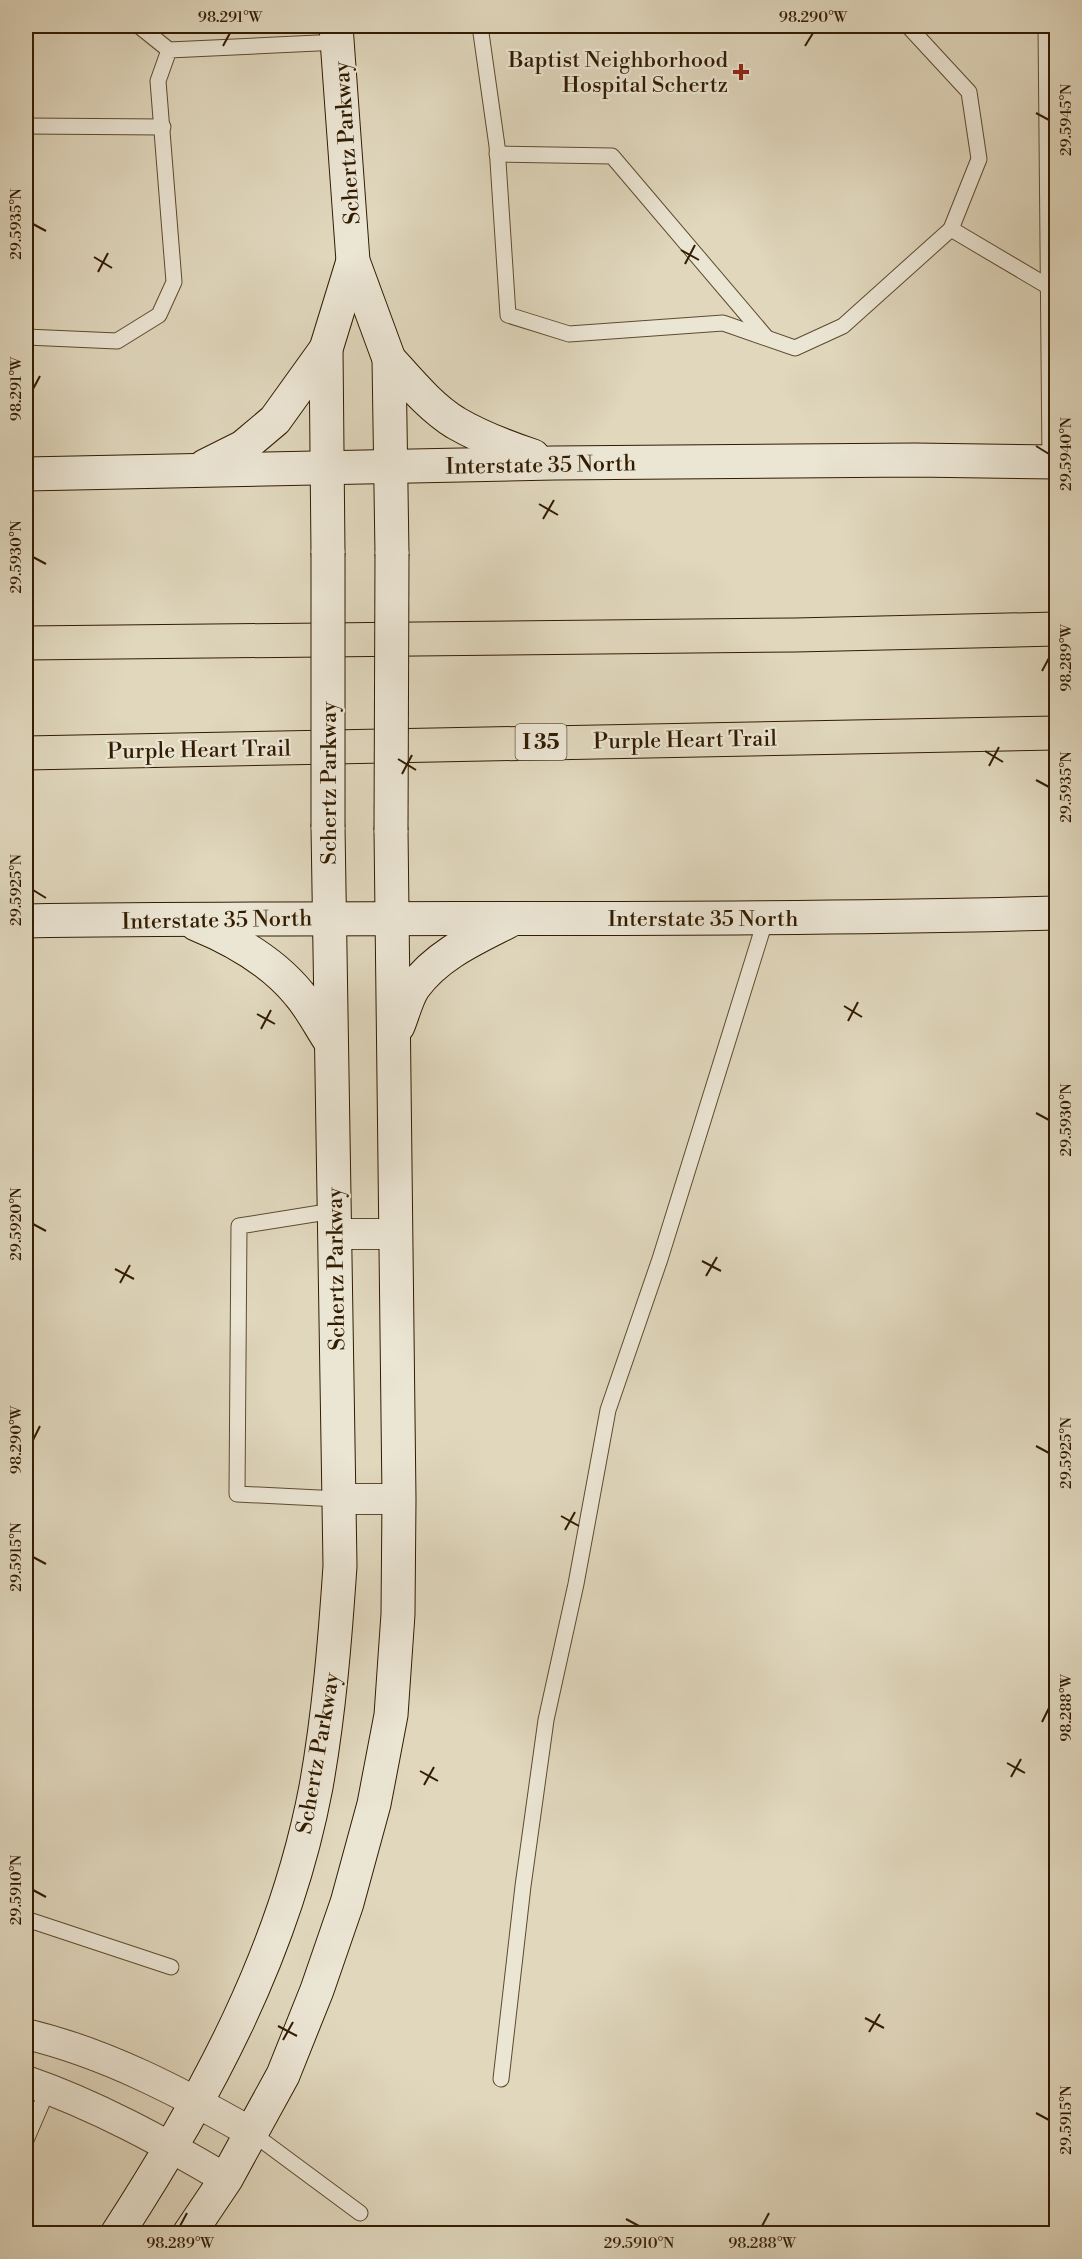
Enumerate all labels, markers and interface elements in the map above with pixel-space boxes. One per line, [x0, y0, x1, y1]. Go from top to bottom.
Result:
text: 98.291°W [198, 8, 263, 27]
text: 98.290°W [779, 8, 848, 27]
place label: Baptist Neighborhood Hospital Schertz [507, 47, 728, 99]
street label: Schertz Parkway [328, 60, 367, 225]
marker: Baptist Neighborhood Hospital Schertz [732, 63, 750, 81]
text: 29.5945°N [1057, 84, 1076, 156]
text: 29.5935°N [7, 188, 26, 260]
text: 98.291°W [7, 356, 26, 421]
text: 29.5940°N [1057, 417, 1076, 491]
street label: Interstate 35 North [446, 450, 637, 481]
text: 29.5930°N [7, 520, 26, 594]
text: 98.289°W [1057, 624, 1076, 692]
street label: Schertz Parkway [316, 701, 343, 865]
road number: I 35 [516, 724, 566, 760]
street label: Purple Heart Trail [593, 725, 778, 756]
street label: Purple Heart Trail [107, 735, 292, 766]
text: 29.5935°N [1057, 751, 1076, 823]
text: 29.5925°N [7, 854, 26, 926]
street label: Interstate 35 North [122, 905, 313, 936]
street label: Interstate 35 North [608, 906, 798, 933]
text: 29.5930°N [1057, 1083, 1076, 1157]
text: 29.5920°N [7, 1187, 26, 1261]
street label: Schertz Parkway [322, 1187, 351, 1351]
text: 98.290°W [7, 1405, 26, 1474]
text: 29.5925°N [1057, 1417, 1076, 1489]
text: 29.5915°N [7, 1522, 26, 1592]
street label: Schertz Parkway [291, 1670, 346, 1836]
text: 98.288°W [1057, 1674, 1076, 1742]
text: 29.5910°N [7, 1855, 26, 1925]
text: 29.5915°N [1057, 2085, 1076, 2155]
text: 98.289°W [146, 2234, 214, 2253]
text: 29.5910°N [604, 2234, 674, 2253]
text: 98.288°W [728, 2234, 796, 2253]

